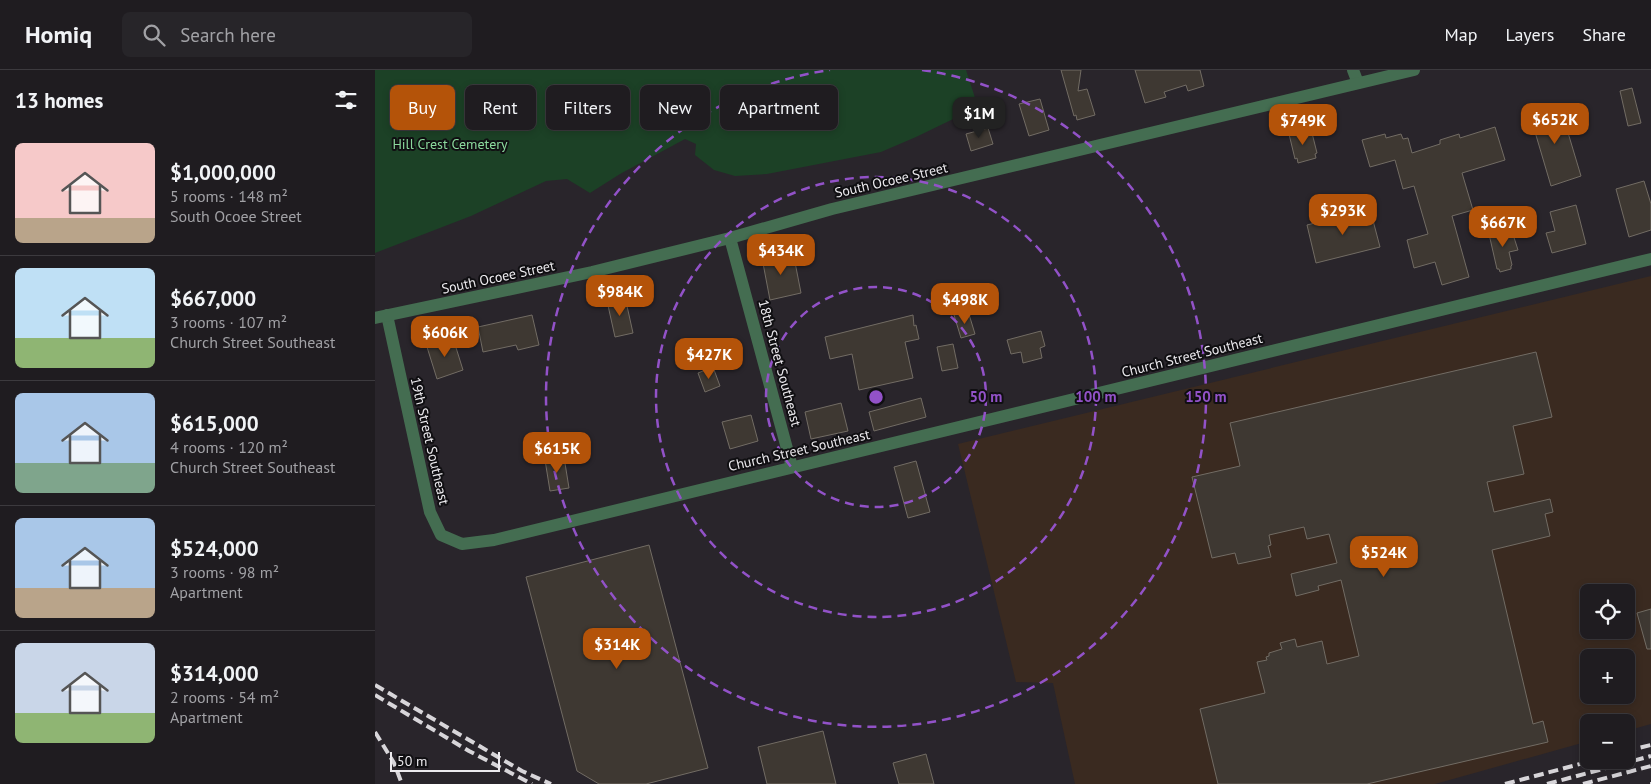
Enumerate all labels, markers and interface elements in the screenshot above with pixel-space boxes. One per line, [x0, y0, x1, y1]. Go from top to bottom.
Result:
search box [122, 12, 472, 57]
text: Homiq [25, 19, 92, 50]
icon: search [140, 21, 168, 49]
text: Search here [180, 23, 276, 47]
text: Map [1445, 23, 1477, 46]
text: Layers [1505, 23, 1554, 46]
text: Share [1582, 23, 1626, 46]
chip: Buy [390, 85, 455, 130]
chip: Rent [465, 85, 536, 130]
chip: Filters [546, 85, 630, 130]
chip: New [640, 85, 710, 130]
chip: Apartment [720, 85, 838, 130]
icon: filters [332, 86, 360, 114]
text: 13 homes [15, 87, 103, 114]
pin: $1M [955, 97, 1003, 139]
pin: $652K [1520, 102, 1590, 145]
text: $1M [964, 103, 994, 123]
pin: $749K [1268, 104, 1338, 146]
text: $652K [1532, 109, 1578, 129]
text: $749K [1280, 110, 1326, 130]
park label: Hill Crest Cemetery [392, 135, 508, 153]
street label: South Ocoee Street [833, 158, 949, 202]
text: $1,000,000 [170, 159, 276, 186]
icon: home [55, 163, 115, 223]
text: 5 rooms · 148 m² [170, 186, 288, 206]
pin: $293K [1308, 194, 1378, 236]
text: $293K [1320, 200, 1366, 220]
text: South Ocoee Street [170, 206, 302, 226]
pin: $667K [1468, 206, 1538, 248]
text: $667K [1480, 212, 1526, 232]
pin: $434K [746, 234, 816, 276]
text: $434K [758, 240, 804, 260]
street label: South Ocoee Street [440, 256, 556, 298]
pin: $984K [585, 274, 655, 317]
text: $984K [597, 281, 643, 301]
pin: $498K [930, 282, 1000, 325]
text: $667,000 [170, 285, 256, 312]
icon: home [55, 288, 115, 348]
text: $498K [942, 289, 988, 309]
street label: 18th Street Southeast [754, 298, 806, 429]
text: 3 rooms · 107 m² [170, 312, 287, 332]
pin: $606K [410, 316, 480, 358]
text: $606K [422, 322, 468, 342]
street label: Church Street Southeast [1120, 329, 1265, 381]
text: Church Street Southeast [170, 332, 335, 352]
pin: $427K [674, 338, 744, 380]
text: $427K [686, 344, 732, 364]
street label: 19th Street Southeast [407, 375, 454, 507]
text: 50 m [970, 387, 1002, 406]
text: 100 m [1075, 387, 1117, 406]
text: 150 m [1185, 387, 1227, 406]
centre of rings [867, 388, 885, 406]
text: $615,000 [170, 410, 259, 437]
icon: home [55, 413, 115, 473]
street label: Church Street Southeast [726, 425, 872, 475]
pin: $615K [522, 432, 592, 474]
text: 4 rooms · 120 m² [170, 437, 288, 457]
text: $615K [534, 438, 580, 458]
text: Church Street Southeast [170, 457, 335, 477]
text: $524,000 [170, 535, 259, 562]
pin: $524K [1349, 536, 1419, 578]
icon: home [55, 538, 115, 598]
text: $524K [1361, 542, 1407, 562]
text: 3 rooms · 98 m² [170, 562, 279, 582]
text: Apartment [170, 582, 243, 602]
map controls [1580, 584, 1635, 769]
button: locate [1580, 584, 1635, 639]
pin: $314K [582, 628, 652, 670]
text: $314K [594, 634, 640, 654]
button: + [1580, 649, 1635, 704]
text: $314,000 [170, 660, 259, 687]
icon: home [55, 663, 115, 723]
text: 2 rooms · 54 m² [170, 687, 279, 707]
text: Apartment [170, 707, 243, 727]
button: − [1580, 714, 1635, 769]
scale bar [390, 749, 500, 772]
text: 50 m [397, 752, 427, 770]

